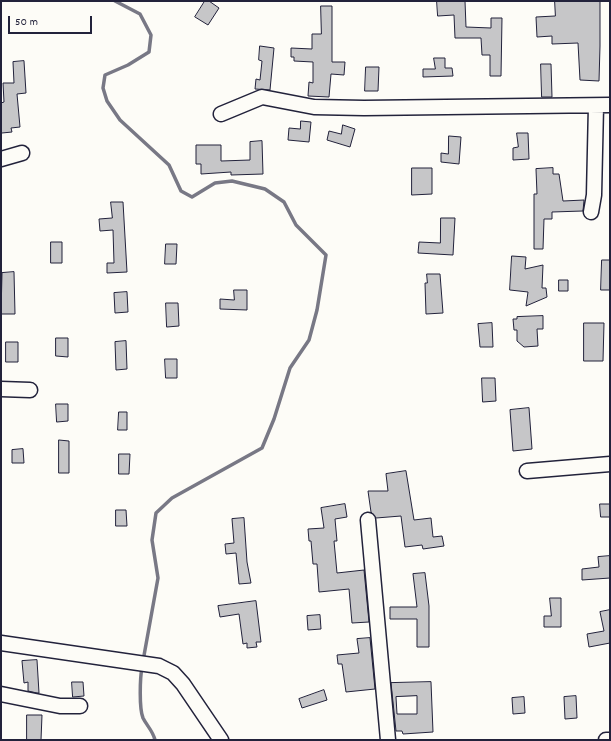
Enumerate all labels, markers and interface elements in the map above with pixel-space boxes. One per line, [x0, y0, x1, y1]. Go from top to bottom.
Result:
scale bar [10, 8, 94, 34]
text: 50 m [15, 14, 38, 31]

